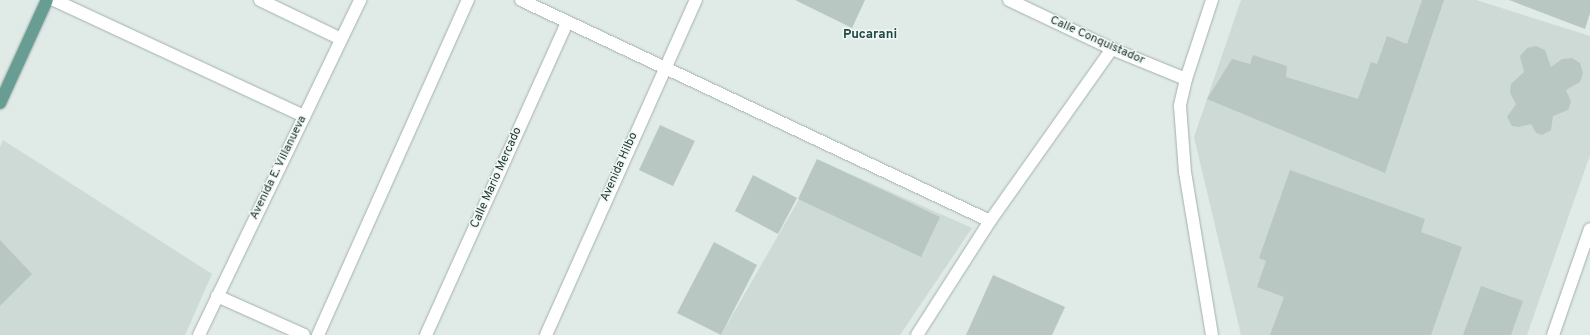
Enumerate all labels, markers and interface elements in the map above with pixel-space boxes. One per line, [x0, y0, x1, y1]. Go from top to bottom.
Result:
street label: Calle Conquistador [1047, 14, 1147, 68]
district label: Pucarani [843, 27, 897, 43]
street label: Avenida E. Villanueva [248, 114, 310, 222]
street label: Calle Mario Mercado [468, 125, 526, 231]
street label: Avenida Hilbo [598, 130, 642, 204]

